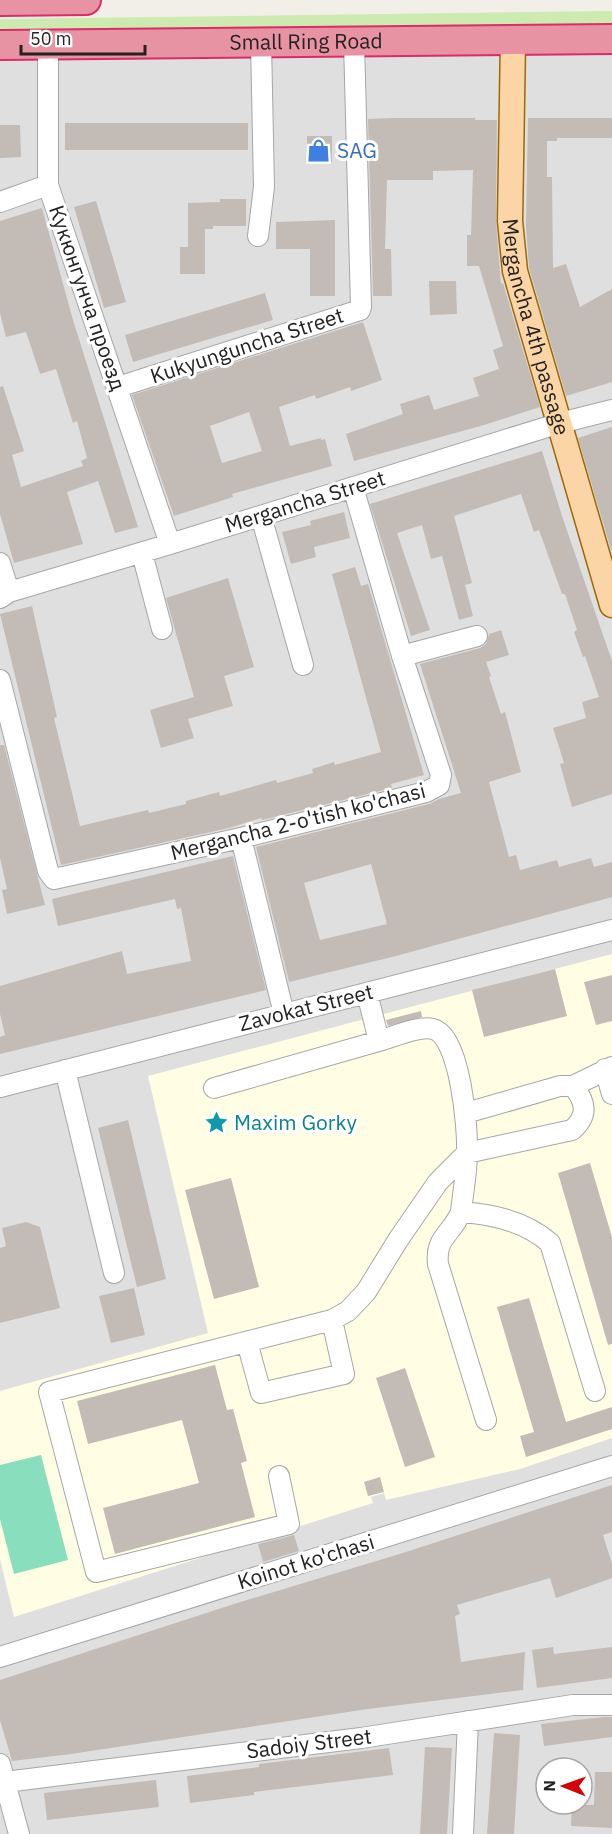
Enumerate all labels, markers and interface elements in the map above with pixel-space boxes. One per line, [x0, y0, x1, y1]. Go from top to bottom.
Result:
scale bar [21, 18, 146, 56]
street label: Small Ring Road [229, 26, 383, 56]
text: 50 m [30, 27, 72, 50]
place label: SAG [337, 136, 377, 164]
shop icon: SAG [306, 138, 332, 164]
street label: Кукюнгунча проезд [43, 201, 133, 394]
street label: Mergancha 4th passage [497, 217, 577, 438]
street label: Kukyunguncha Street [147, 301, 347, 390]
street label: Mergancha Street [221, 463, 388, 539]
street label: Mergancha 2-o'tish ko'chasi [167, 776, 428, 866]
street label: Zavokat Street [236, 977, 376, 1037]
place label: Maxim Gorky [234, 1108, 358, 1136]
place icon: Maxim Gorky [203, 1110, 229, 1136]
street label: Koinot ko'chasi [234, 1527, 378, 1595]
street label: Sadoiy Street [245, 1721, 373, 1765]
north arrow [534, 1756, 594, 1816]
text: N [539, 1780, 559, 1792]

